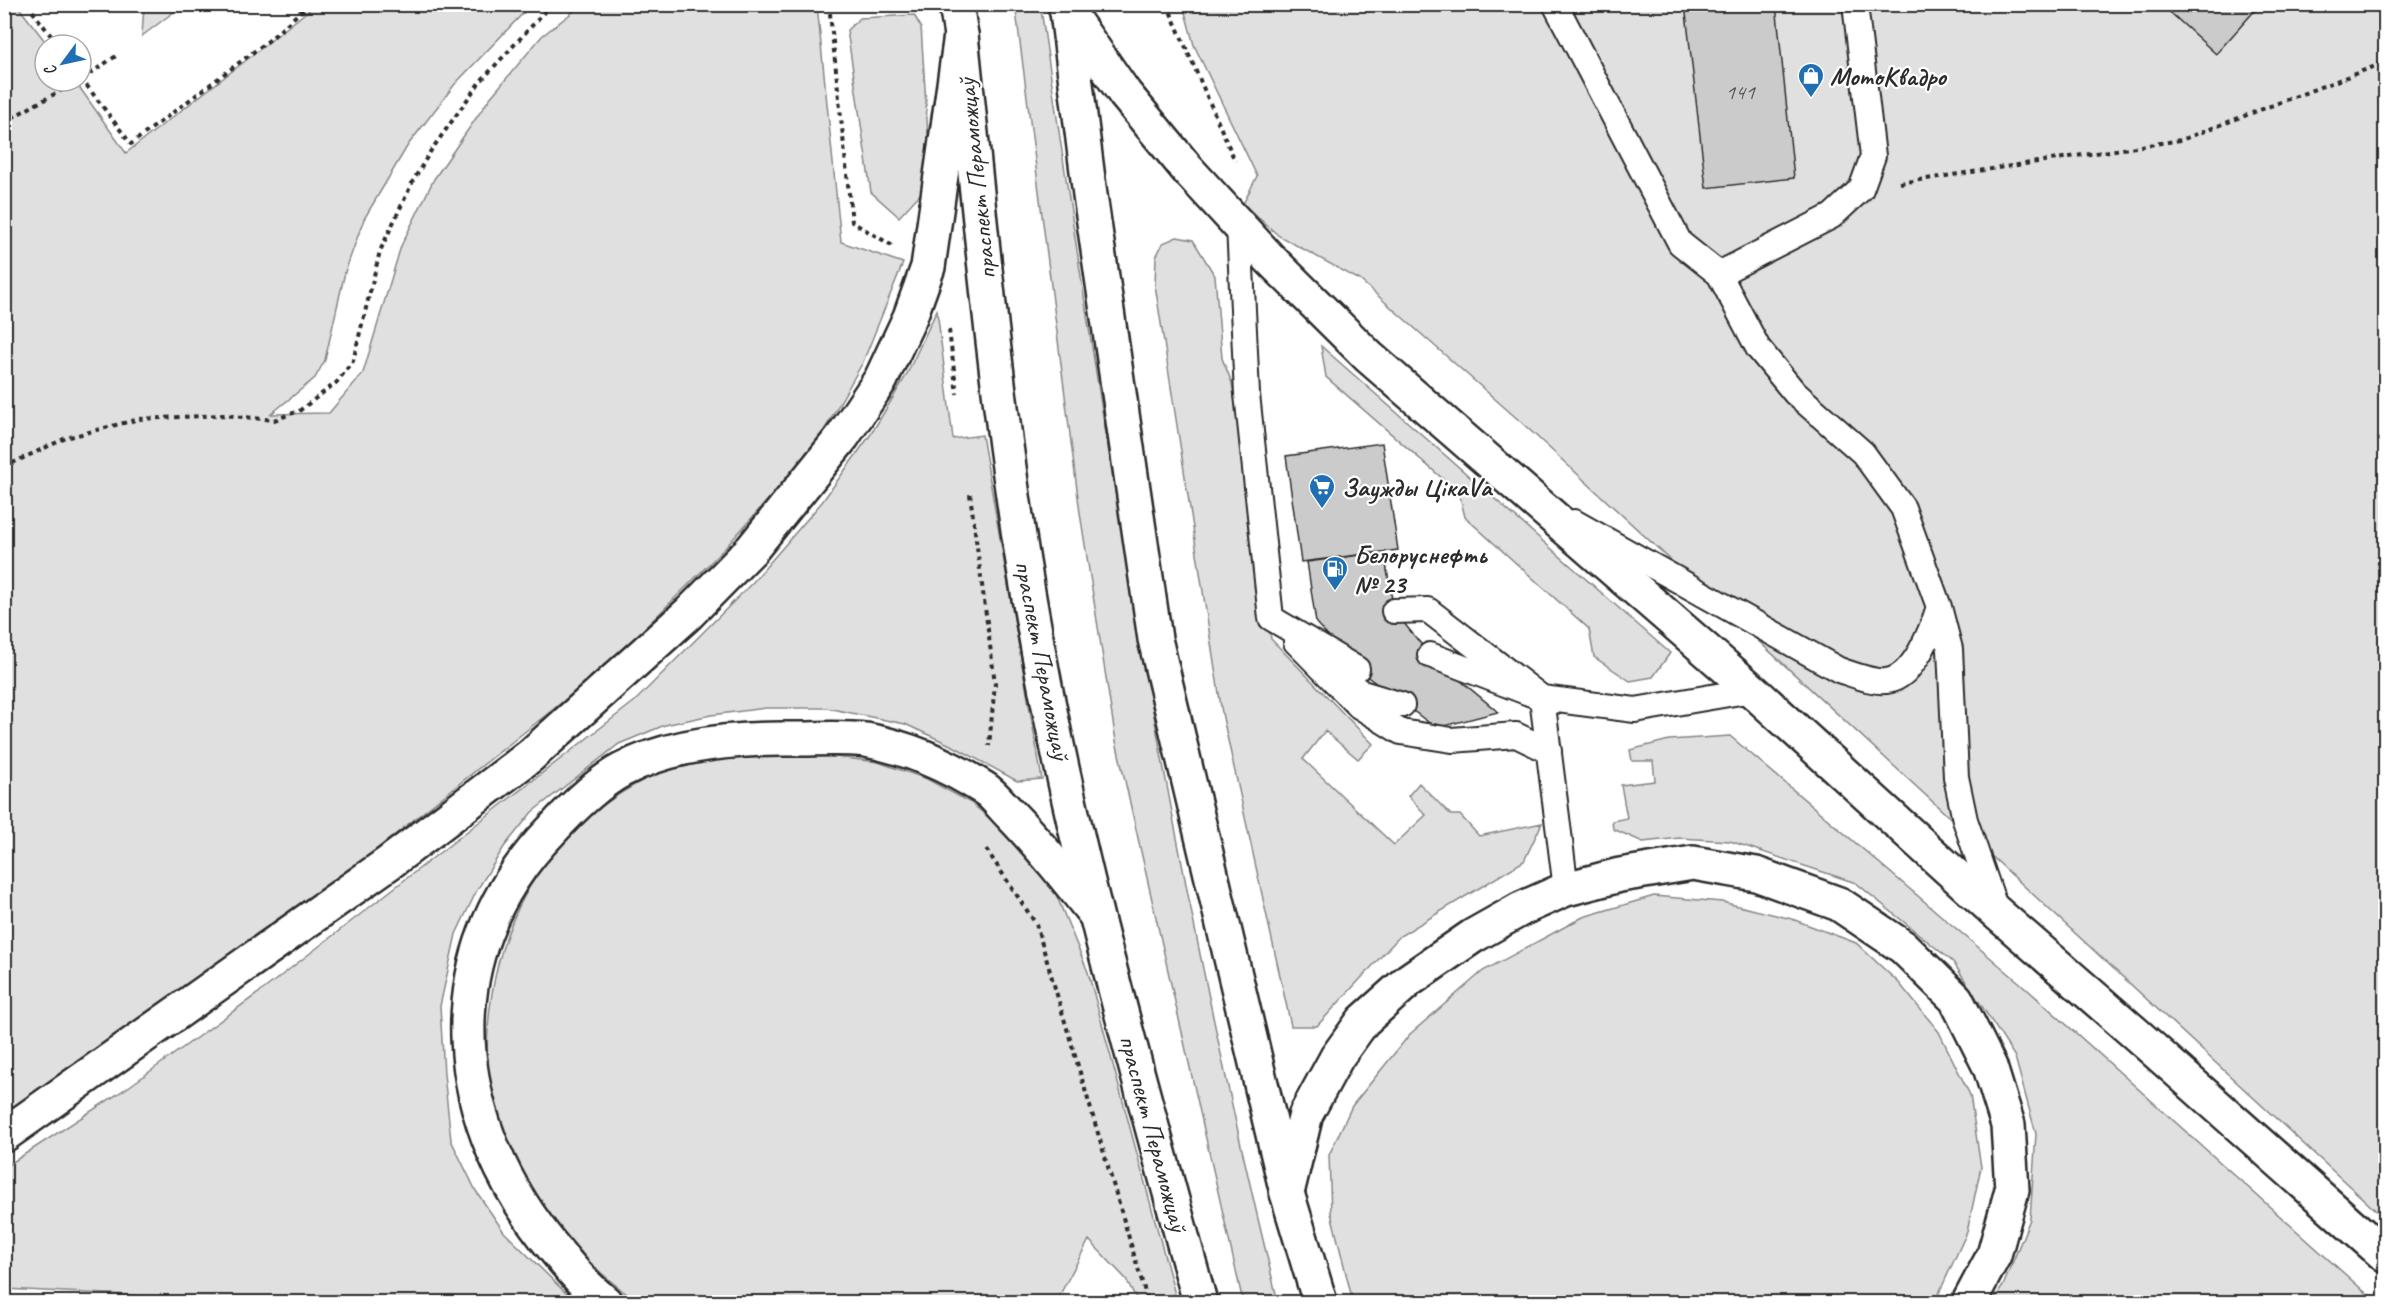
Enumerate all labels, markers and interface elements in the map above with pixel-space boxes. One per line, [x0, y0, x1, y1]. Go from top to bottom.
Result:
north arrow [33, 33, 93, 93]
text: С [40, 60, 62, 79]
place label: МотоКвадро [1830, 60, 1947, 93]
shop icon: МотоКвадро [1796, 61, 1826, 99]
street label: праспект Пераможцаў [949, 74, 1003, 281]
house number: 141 [1725, 78, 1756, 106]
place label: Заужды ЦікаVа [1342, 471, 1494, 504]
supermarket icon: Заужды ЦікаVа [1307, 472, 1337, 510]
place label: Белоруснефть № 23 [1354, 538, 1488, 601]
fuel station icon: Белоруснефть № 23 [1320, 554, 1350, 592]
street label: праспект Пераможцаў [1007, 558, 1078, 765]
street label: праспект Пераможцаў [1111, 1031, 1196, 1238]

